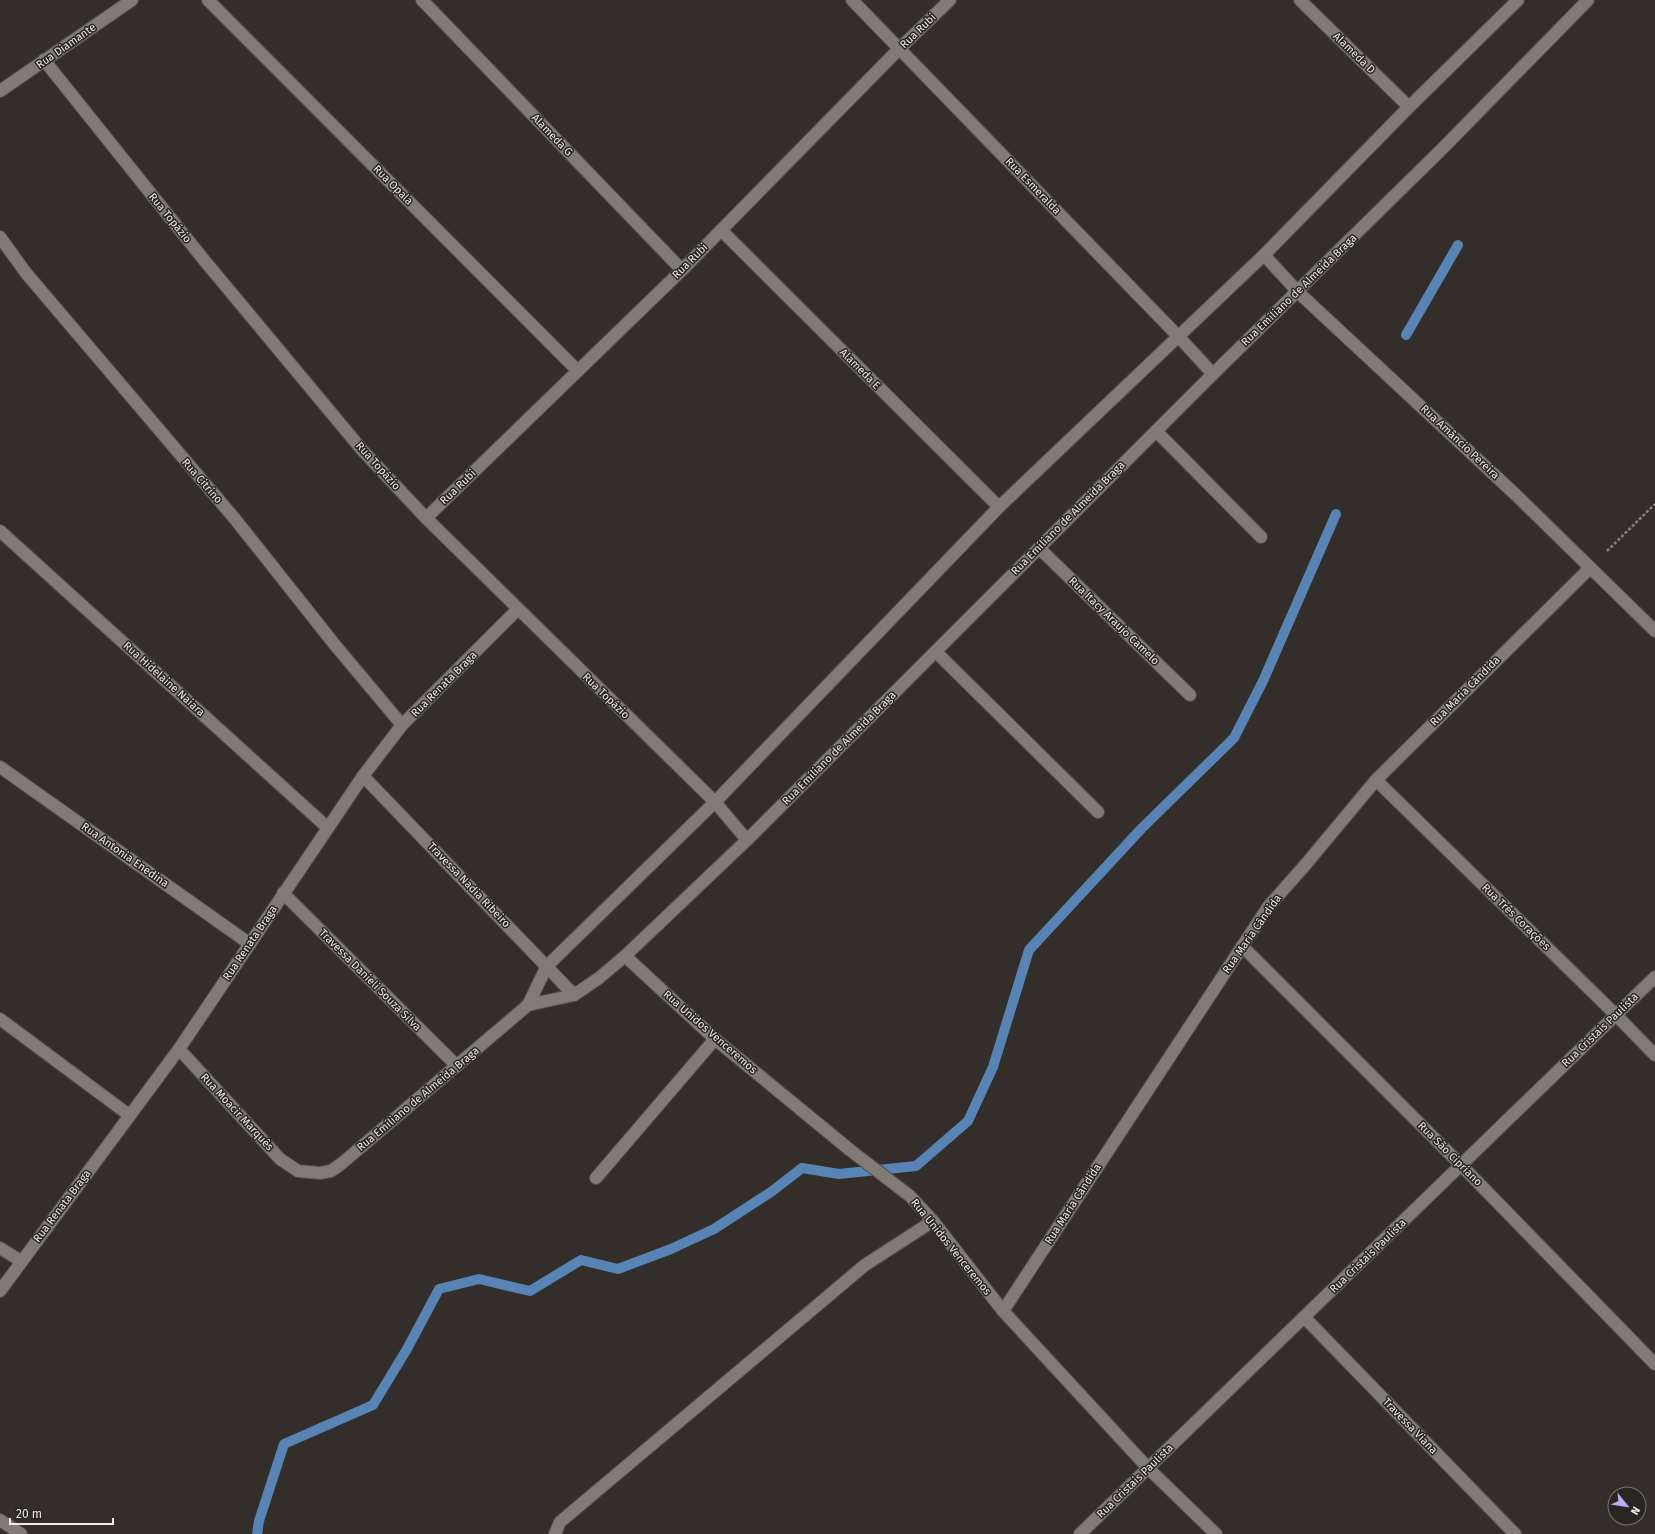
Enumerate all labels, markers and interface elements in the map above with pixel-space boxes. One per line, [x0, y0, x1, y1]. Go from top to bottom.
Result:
street label: Rua Rubi [897, 11, 939, 51]
street label: Rua Diamante [34, 21, 98, 71]
street label: Alameda D [1330, 30, 1378, 76]
street label: Alameda G [529, 111, 575, 159]
street label: Rua Esmeralda [1003, 155, 1063, 217]
street label: Rua Opala [370, 162, 416, 208]
street label: Rua Topázio [146, 191, 194, 245]
street label: Rua Emíliano de Almeida Braga [1239, 231, 1359, 349]
street label: Rua Rubi [670, 241, 710, 281]
street label: Alameda E [837, 346, 883, 392]
street label: Rua Amâncio Pereira [1418, 402, 1502, 482]
street label: Rua Topázio [353, 439, 403, 493]
street label: Rua Citrino [179, 456, 225, 506]
street label: Rua Emíliano de Almeida Braga [1008, 458, 1128, 578]
street label: Rua Rubi [437, 467, 479, 507]
street label: Rua Itacy Araujo Camelo [1066, 574, 1162, 668]
street label: Rua Hidelaine Naiara [121, 639, 207, 719]
street label: Rua Renata Braga [408, 648, 480, 720]
street label: Rua Maria Cândida [1427, 653, 1503, 729]
street label: Rua Topázio [580, 670, 632, 722]
street label: Rua Emíliano de Almeida Braga [779, 688, 899, 808]
street label: Rua Antonia Enedina [79, 820, 171, 890]
street label: Travessa Nadia Ribeiro [425, 840, 513, 930]
street label: Rua Três Corações [1479, 881, 1553, 953]
street label: Rua Maria Cândida [1220, 892, 1284, 976]
street label: Rua Renata Braga [220, 903, 280, 983]
street label: Travessa Danieli Souza Silva [316, 926, 424, 1034]
street label: Rua Unidos Venceremos [660, 988, 760, 1076]
street label: Rua Cristais Paulista [1559, 990, 1641, 1070]
street label: Rua Emíliano de Almeida Braga [354, 1044, 482, 1154]
street label: Rua Moacir Marquês [198, 1071, 276, 1153]
street label: Rua São Cipriano [1415, 1119, 1485, 1189]
street label: Rua Maria Cândida [1042, 1161, 1104, 1247]
street label: Rua Renata Braga [30, 1167, 94, 1245]
street label: Rua Unidos Venceremos [908, 1196, 994, 1298]
street label: Rua Cristais Paulista [1327, 1216, 1409, 1296]
street label: Travessa Viana [1380, 1395, 1440, 1457]
street label: Rua Cristais Paulista [1094, 1441, 1176, 1521]
north arrow [1607, 1486, 1647, 1526]
scale bar [10, 1500, 113, 1526]
text: N [1628, 1504, 1643, 1517]
text: 20 m [16, 1507, 42, 1521]

